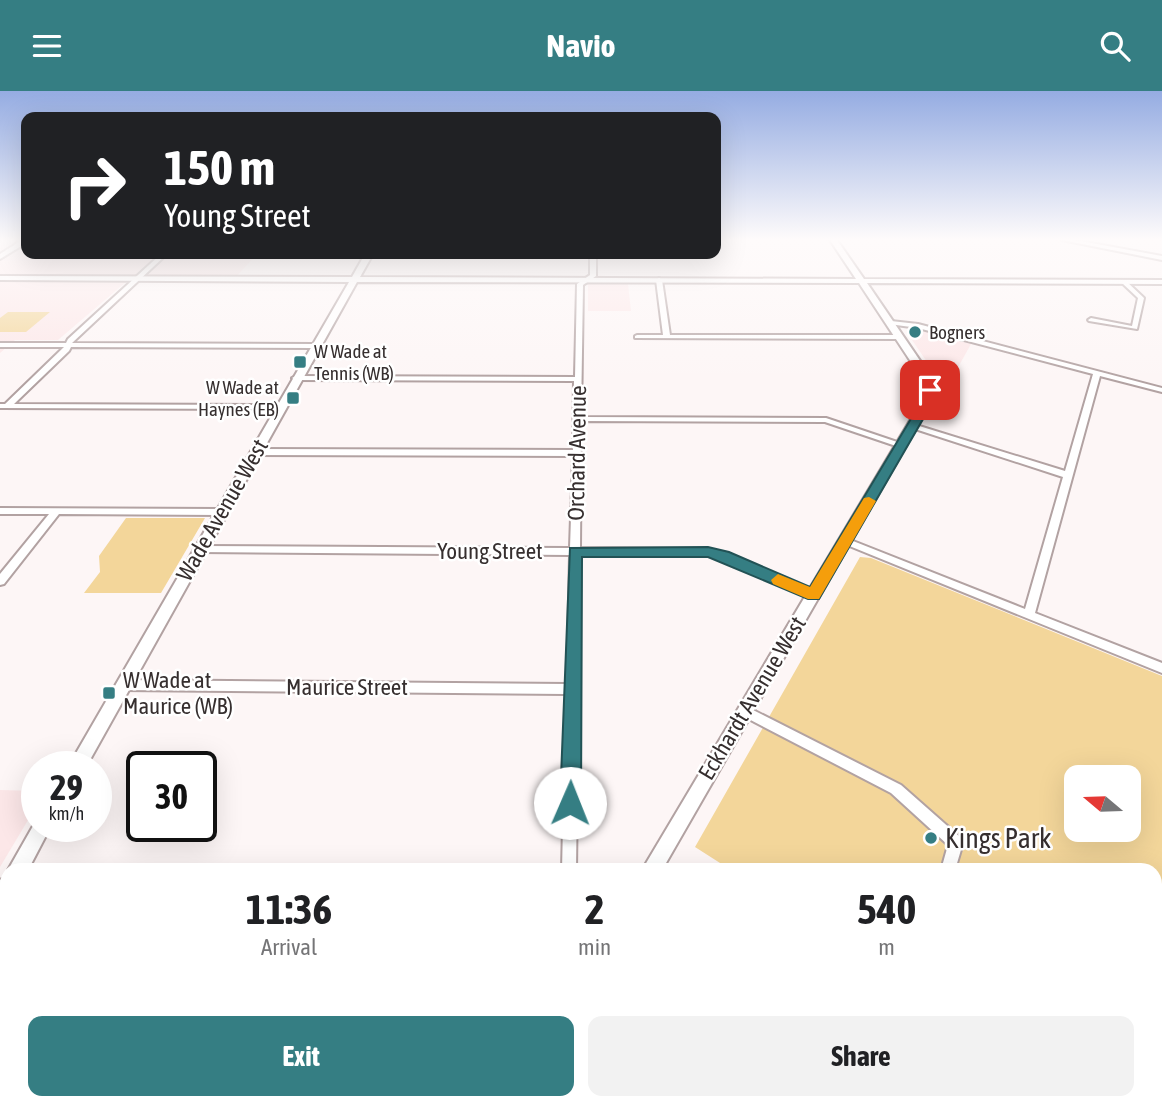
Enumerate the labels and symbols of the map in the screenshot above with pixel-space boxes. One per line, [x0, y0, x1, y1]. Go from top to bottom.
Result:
place label: Bogners [929, 321, 986, 343]
marker: Bogners [907, 324, 923, 340]
place label: W Wade at Tennis (WB) [314, 340, 394, 384]
marker: W Wade at Tennis (WB) [292, 354, 308, 370]
pin [900, 360, 960, 420]
place label: W Wade at Haynes (EB) [198, 376, 279, 420]
street label: Orchard Avenue [563, 385, 591, 521]
marker: W Wade at Haynes (EB) [285, 390, 301, 406]
street label: Wade Avenue West [171, 435, 273, 585]
street label: Young Street [437, 538, 543, 564]
street label: Eckhardt Avenue West [693, 612, 811, 784]
place label: W Wade at Maurice (WB) [123, 667, 233, 719]
street label: Maurice Street [286, 674, 408, 700]
marker: W Wade at Maurice (WB) [101, 685, 117, 701]
speed limit sign: 30 [126, 751, 217, 842]
north arrow [1064, 765, 1141, 842]
position arrow [533, 766, 607, 840]
place label: Kings Park [945, 822, 1051, 854]
marker: Kings Park [923, 830, 939, 846]

